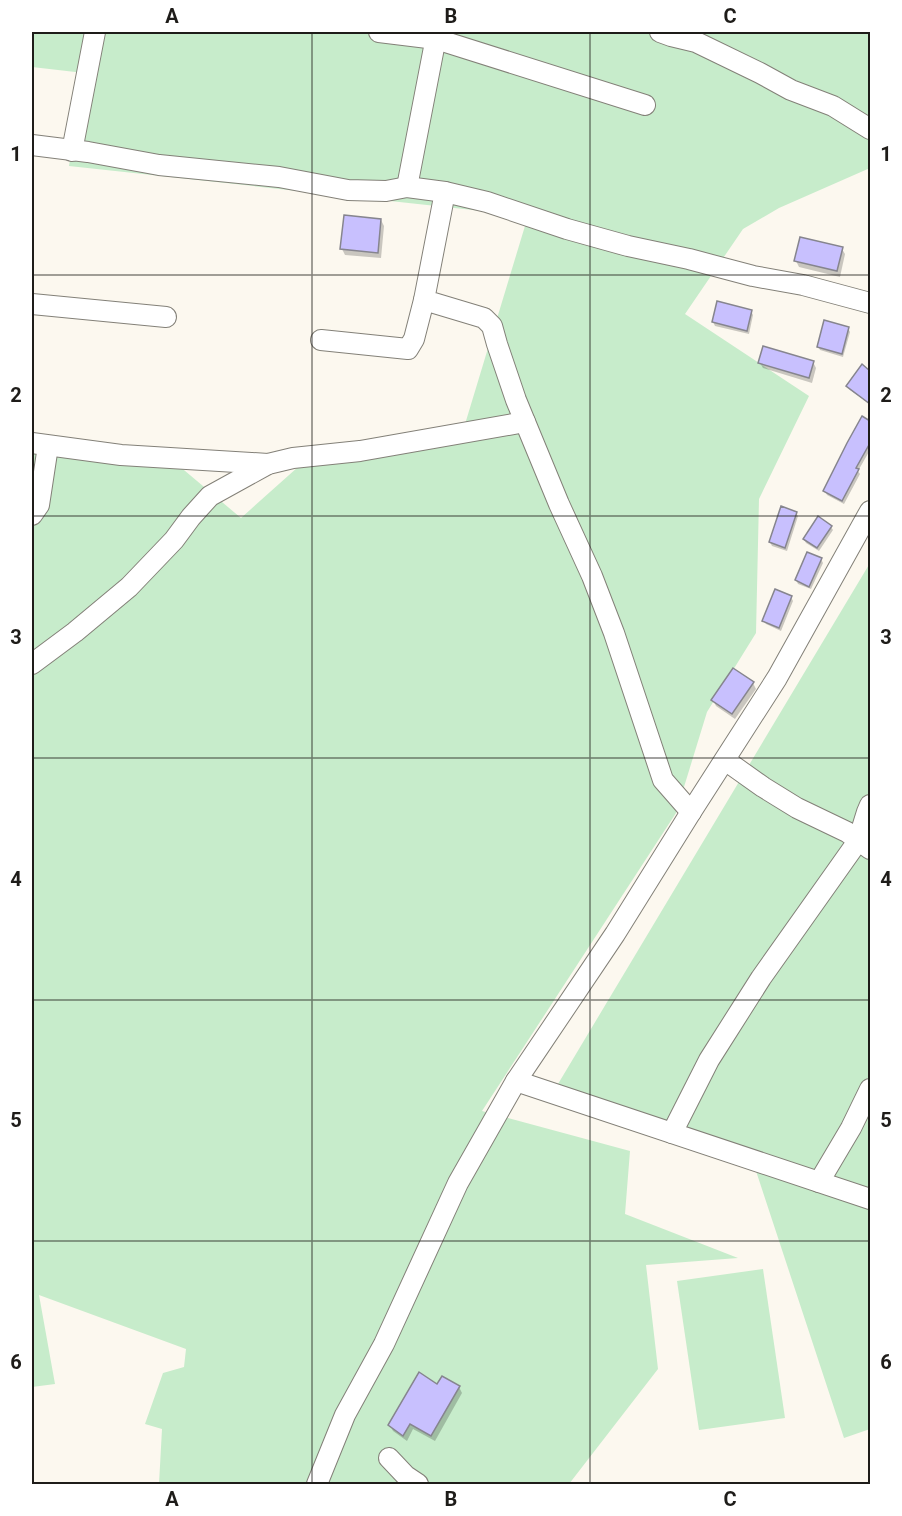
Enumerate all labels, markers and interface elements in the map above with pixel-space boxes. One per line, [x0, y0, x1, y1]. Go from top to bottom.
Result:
text: A [165, 4, 179, 28]
text: B [445, 4, 457, 28]
text: C [723, 4, 737, 28]
text: 1 [10, 142, 22, 166]
text: 1 [880, 142, 892, 166]
text: 2 [10, 383, 22, 407]
text: 2 [880, 383, 892, 407]
text: 3 [10, 625, 22, 649]
text: 3 [880, 625, 892, 649]
text: 4 [10, 867, 22, 891]
text: 4 [880, 867, 892, 891]
text: 5 [10, 1108, 22, 1132]
text: 5 [880, 1108, 892, 1132]
text: 6 [10, 1350, 22, 1374]
text: 6 [880, 1350, 892, 1374]
text: A [165, 1487, 179, 1511]
text: B [445, 1487, 457, 1511]
text: C [723, 1487, 737, 1511]

